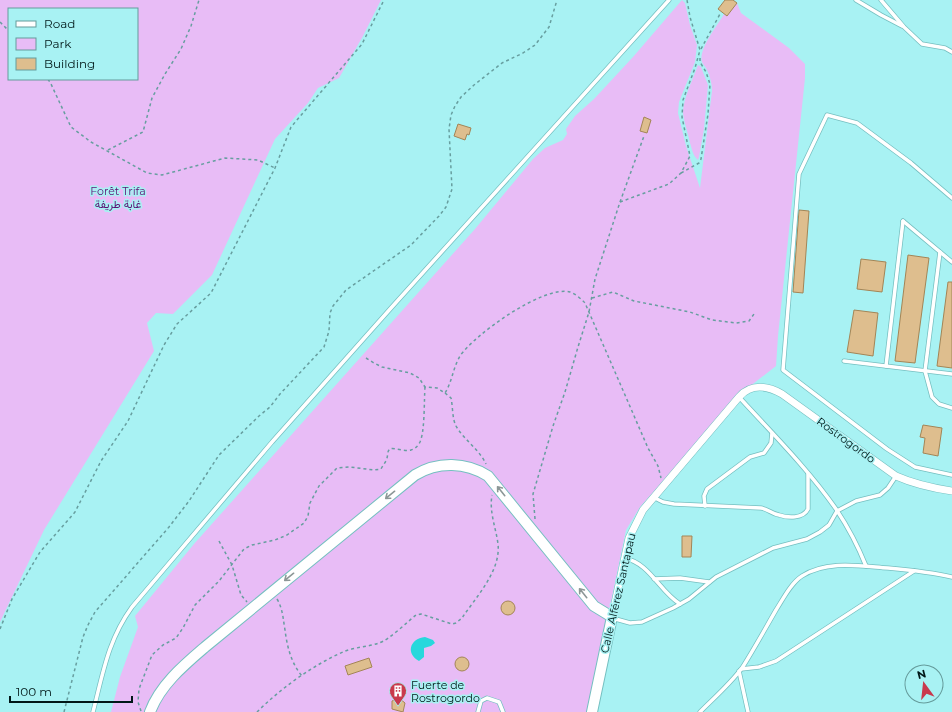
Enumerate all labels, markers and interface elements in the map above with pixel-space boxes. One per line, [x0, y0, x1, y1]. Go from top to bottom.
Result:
legend [8, 8, 138, 80]
text: Road [44, 16, 75, 31]
text: Park [44, 36, 72, 51]
text: Building [44, 56, 95, 71]
park label: Forêt Trifa غابة طريفة [90, 184, 146, 211]
street label: Rostrogordo [814, 414, 878, 466]
one-way arrow [496, 486, 505, 497]
one-way arrow [384, 491, 395, 500]
street label: Calle Alférez Santapau [597, 532, 639, 654]
one-way arrow [284, 573, 294, 582]
one-way arrow [578, 587, 587, 598]
north arrow [904, 664, 944, 704]
text: N [915, 666, 928, 682]
scale bar [10, 678, 132, 704]
place label: Fuerte de Rostrogordo [411, 678, 480, 705]
building icon: Fuerte de Rostrogordo [388, 681, 408, 706]
text: 100 m [16, 684, 52, 699]

